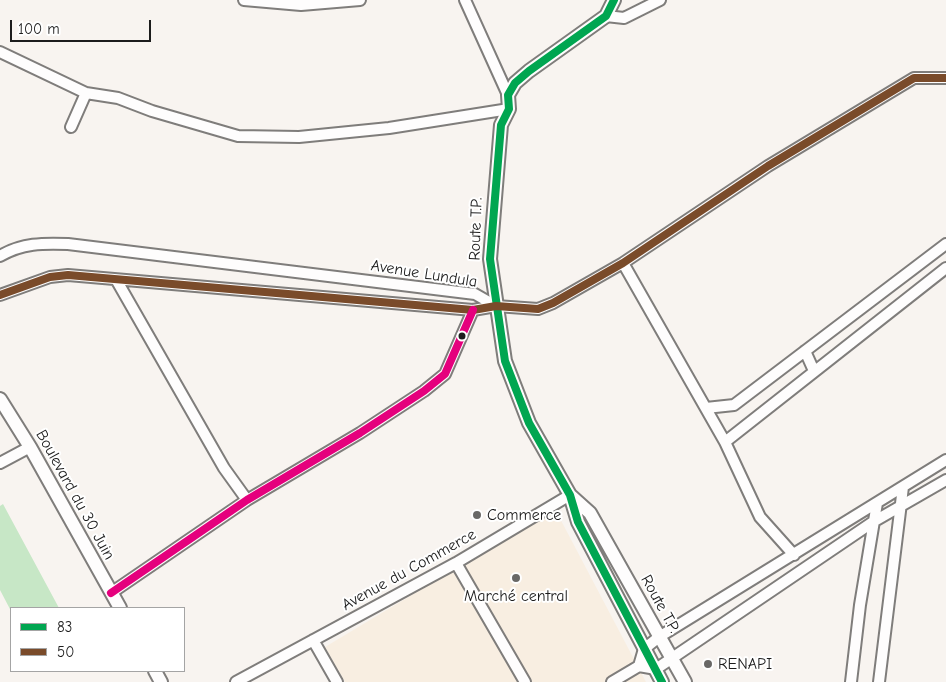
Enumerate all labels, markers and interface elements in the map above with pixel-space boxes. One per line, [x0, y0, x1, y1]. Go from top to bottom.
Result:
scale bar [12, 10, 154, 42]
text: 100 m [18, 20, 60, 38]
street label: Route T.P. [465, 197, 487, 261]
street label: Avenue Lundula [370, 256, 478, 292]
unlabelled marker [457, 331, 467, 341]
street label: Boulevard du 30 Juin [31, 427, 119, 563]
place label: Commerce [487, 505, 561, 525]
marker: Commerce [471, 509, 483, 521]
street label: Avenue du Commerce [339, 525, 479, 615]
marker: Marché central [510, 572, 522, 584]
street label: Route T.P. [636, 572, 684, 636]
place label: Marché central [464, 586, 568, 606]
legend [10, 607, 185, 672]
text: 83 [57, 618, 72, 636]
text: 50 [57, 643, 74, 661]
place label: RENAPI [718, 654, 772, 674]
marker: RENAPI [702, 658, 714, 670]

